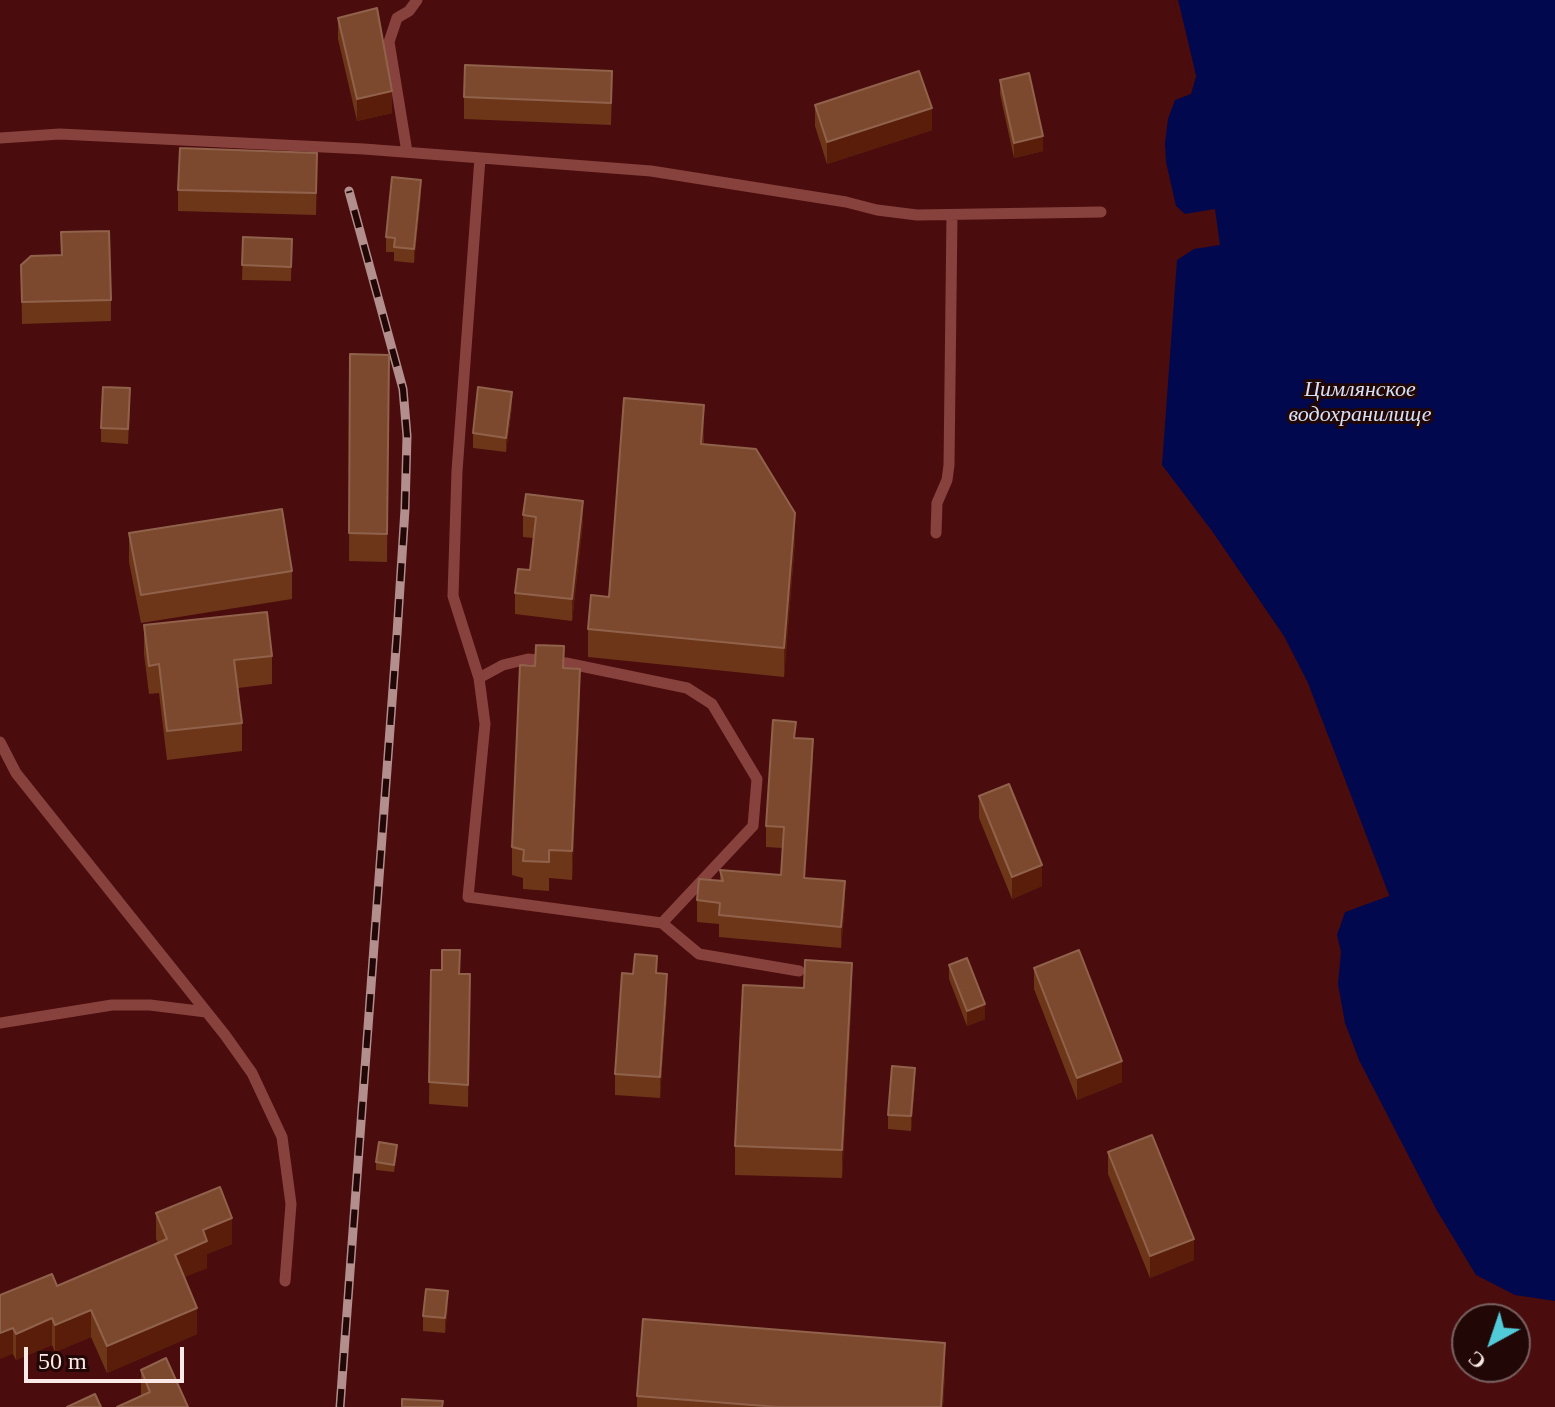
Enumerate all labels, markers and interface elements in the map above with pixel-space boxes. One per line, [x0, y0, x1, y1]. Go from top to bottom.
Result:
water label: Цимлянское водохранилище [1289, 377, 1431, 428]
north arrow [1451, 1303, 1531, 1383]
scale bar [28, 1331, 188, 1381]
text: С [1462, 1346, 1491, 1375]
text: 50 m [38, 1348, 87, 1374]

